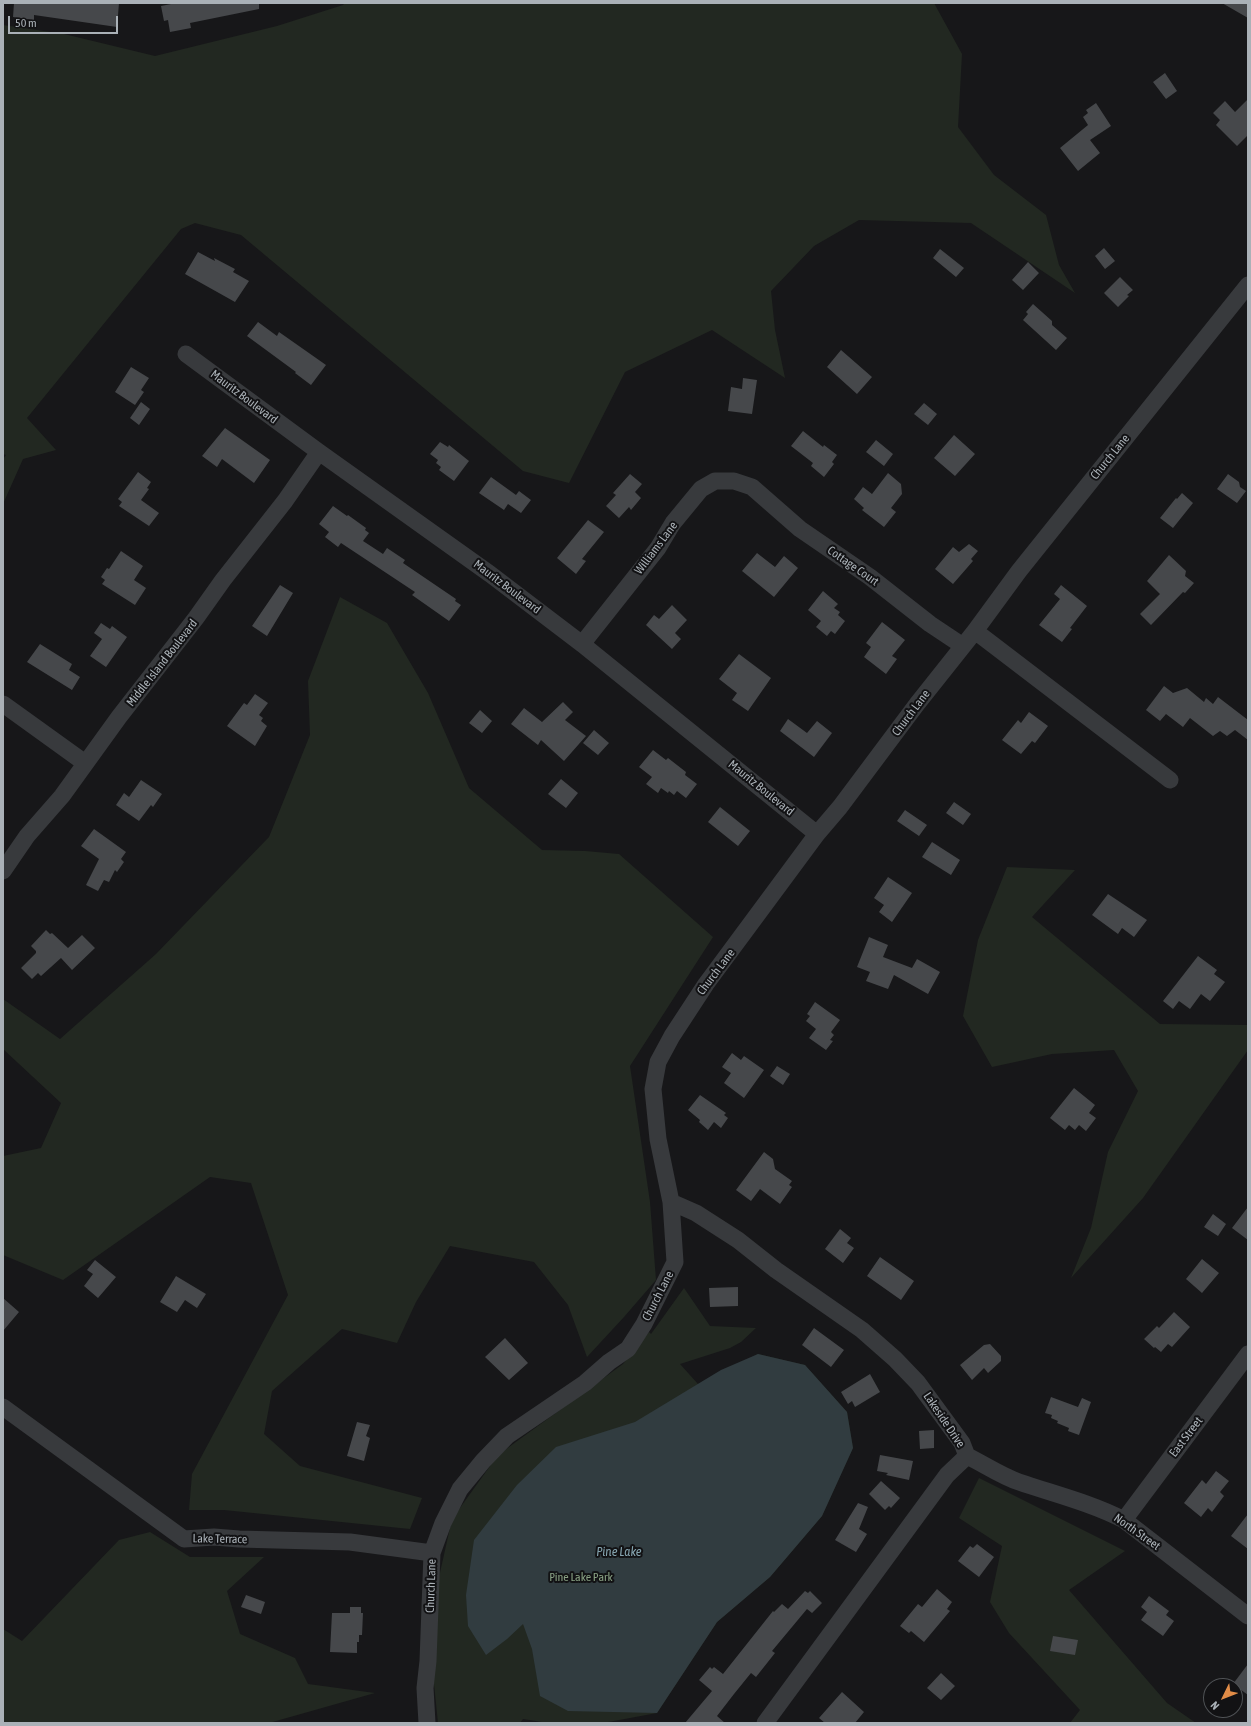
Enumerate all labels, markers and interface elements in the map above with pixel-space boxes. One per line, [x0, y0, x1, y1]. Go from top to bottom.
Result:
scale bar [10, 8, 120, 34]
text: 50 m [15, 16, 37, 30]
street label: Mauritz Boulevard [208, 367, 280, 427]
street label: Church Lane [1087, 432, 1133, 482]
street label: Williams Lane [632, 519, 680, 577]
street label: Cottage Court [825, 543, 881, 589]
street label: Mauritz Boulevard [471, 557, 543, 617]
street label: Middle Island Boulevard [123, 617, 201, 709]
street label: Church Lane [889, 687, 933, 739]
street label: Mauritz Boulevard [725, 757, 797, 819]
street label: Church Lane [694, 946, 738, 998]
street label: Church Lane [639, 1269, 677, 1323]
street label: Lakeside Drive [920, 1390, 968, 1450]
street label: East Street [1166, 1414, 1206, 1460]
street label: North Street [1111, 1511, 1163, 1553]
street label: Lake Terrace [193, 1531, 247, 1547]
water label: Pine Lake [596, 1544, 642, 1560]
street label: Church Lane [423, 1559, 439, 1613]
park label: Pine Lake Park [549, 1570, 613, 1584]
north arrow [1203, 1678, 1243, 1718]
text: N [1208, 1699, 1222, 1712]

